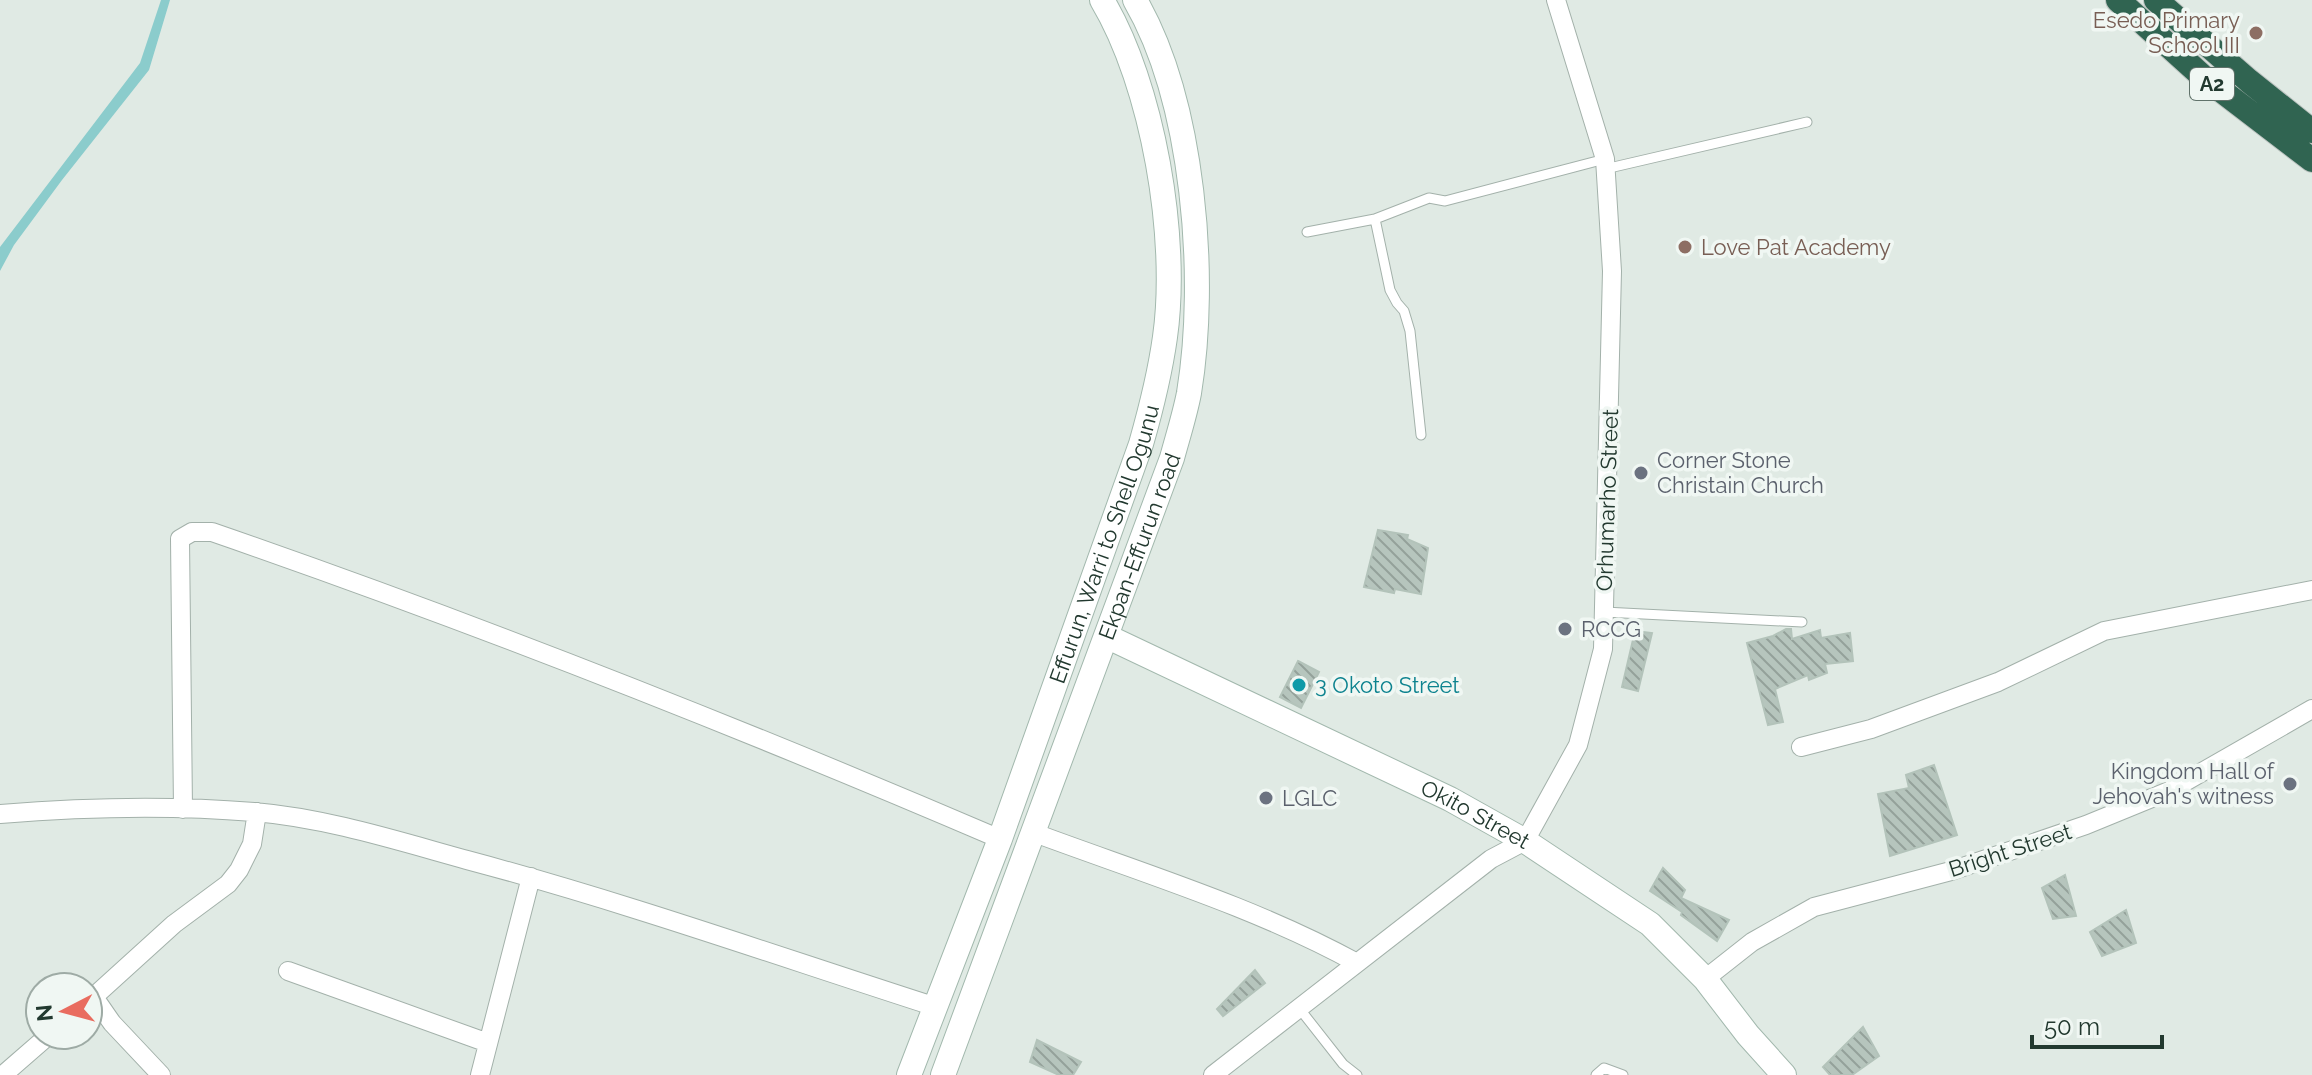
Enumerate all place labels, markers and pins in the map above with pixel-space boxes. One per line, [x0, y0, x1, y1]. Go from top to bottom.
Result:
place label: Esedo Primary School III [2093, 7, 2240, 58]
marker: Esedo Primary School III [2247, 24, 2265, 42]
place label: Love Pat Academy [1701, 234, 1891, 260]
marker: Love Pat Academy [1676, 238, 1694, 256]
place label: Corner Stone Christain Church [1657, 447, 1824, 498]
marker: Corner Stone Christain Church [1632, 464, 1650, 482]
place label: RCCG [1581, 616, 1641, 642]
marker: RCCG [1556, 620, 1574, 638]
place label: 3 Okoto Street [1315, 672, 1460, 698]
marker: 3 Okoto Street [1290, 676, 1308, 694]
place label: Kingdom Hall of Jehovah's witness [2092, 758, 2275, 809]
marker: Kingdom Hall of Jehovah's witness [2281, 775, 2299, 793]
place label: LGLC [1282, 785, 1337, 811]
marker: LGLC [1257, 789, 1275, 807]

